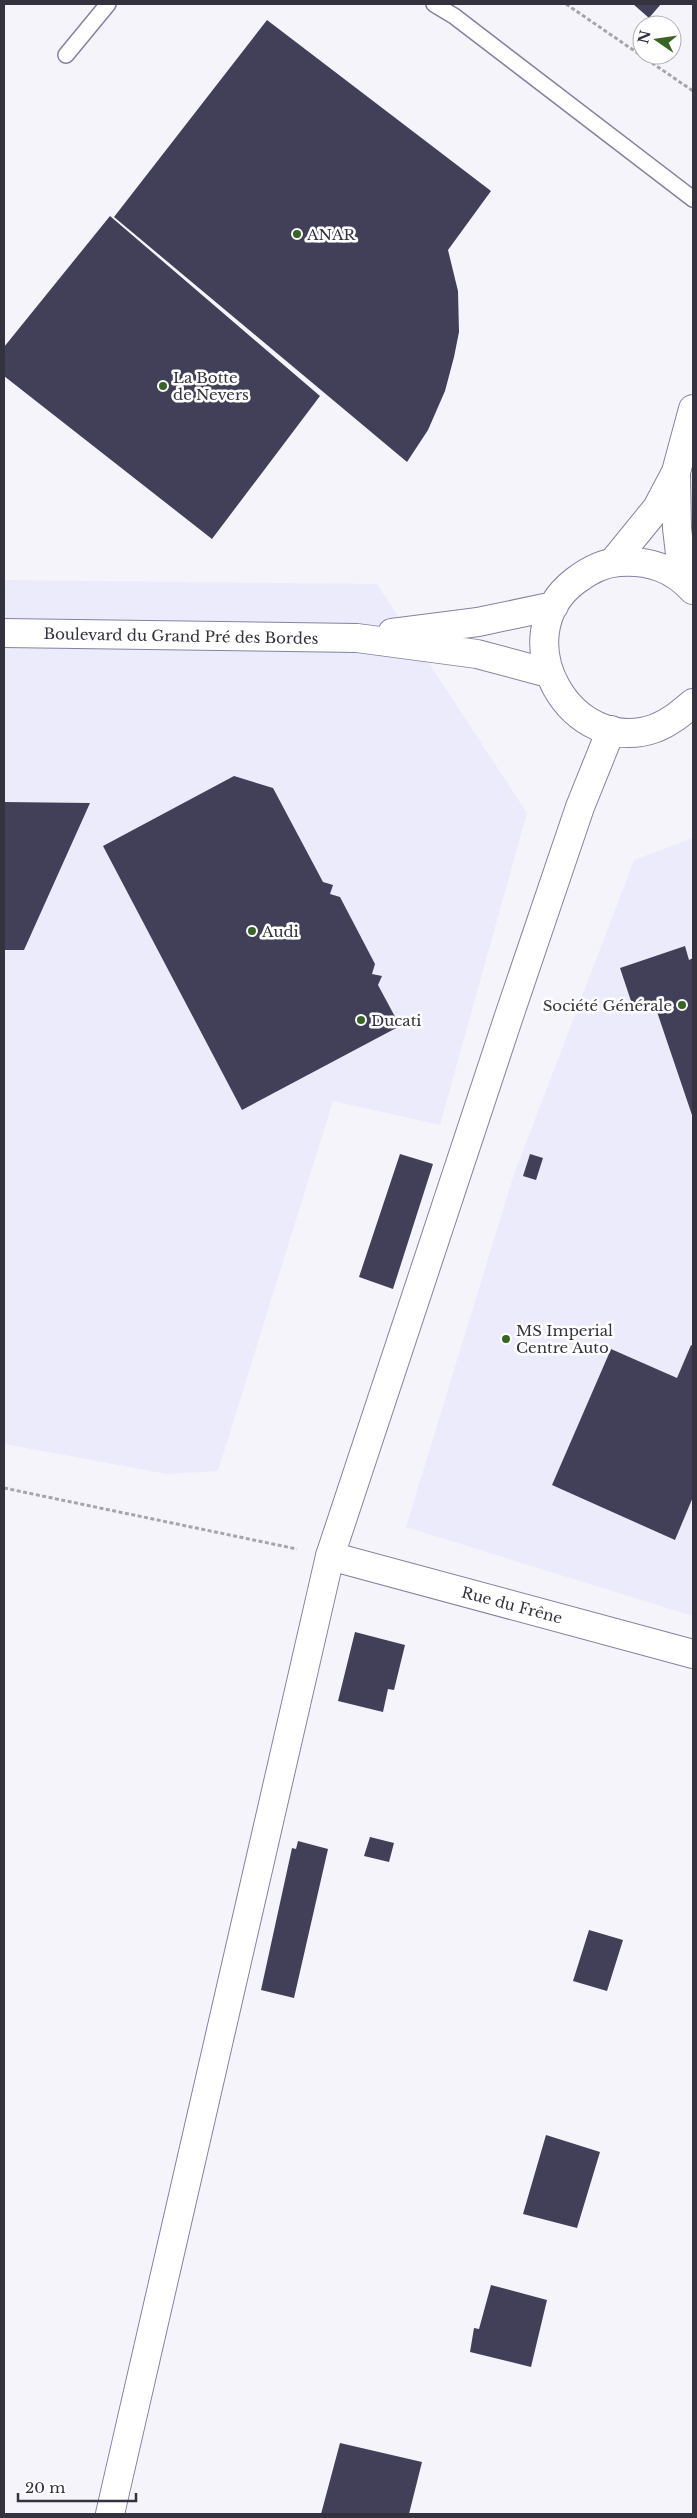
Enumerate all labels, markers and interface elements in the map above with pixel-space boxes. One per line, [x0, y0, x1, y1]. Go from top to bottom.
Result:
north arrow [632, 15, 682, 65]
text: N [634, 29, 655, 46]
place label: ANAR [306, 225, 357, 244]
marker: ANAR [291, 228, 303, 240]
place label: La Botte de Nevers [173, 368, 249, 404]
marker: La Botte de Nevers [157, 380, 169, 392]
street label: Boulevard du Grand Pré des Bordes [43, 624, 319, 648]
place label: Audi [261, 922, 299, 941]
marker: Audi [246, 925, 258, 937]
place label: Société Générale [543, 996, 672, 1015]
marker: Société Générale [676, 999, 688, 1011]
place label: Ducati [371, 1011, 421, 1030]
marker: Ducati [355, 1014, 367, 1026]
place label: MS Imperial Centre Auto [516, 1321, 613, 1357]
marker: MS Imperial Centre Auto [500, 1333, 512, 1345]
street label: Rue du Frêne [459, 1582, 565, 1628]
scale bar [18, 2470, 135, 2502]
text: 20 m [25, 2478, 65, 2497]

